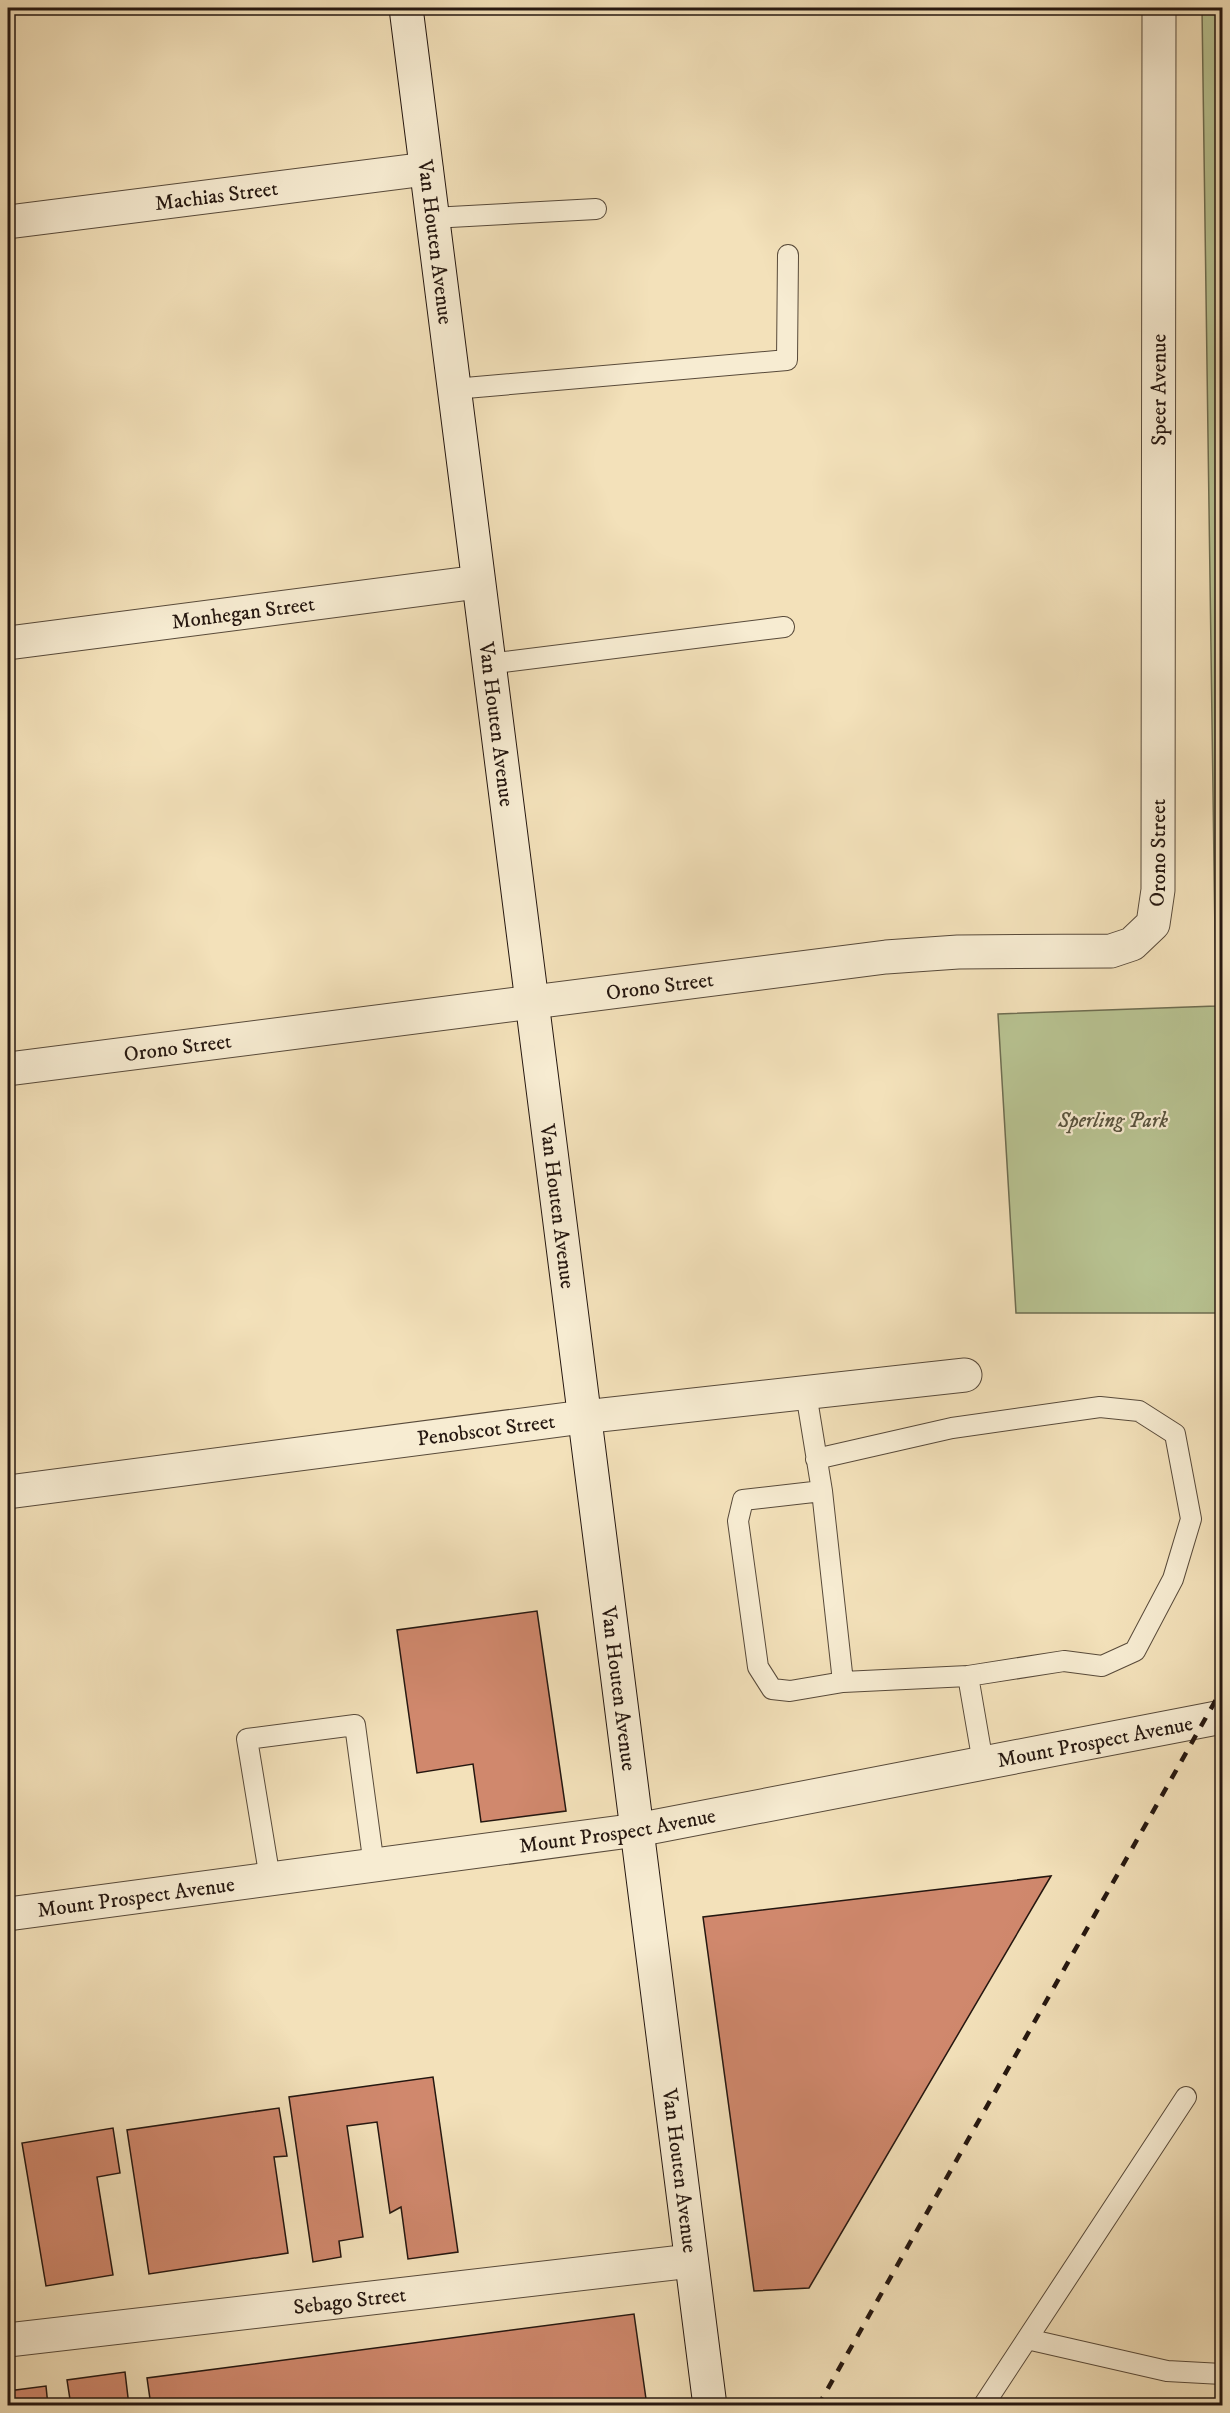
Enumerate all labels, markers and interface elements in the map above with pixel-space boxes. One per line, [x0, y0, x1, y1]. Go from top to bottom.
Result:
street label: Van Houten Avenue [411, 157, 458, 326]
street label: Machias Street [153, 176, 280, 217]
street label: Speer Avenue [1147, 334, 1173, 446]
street label: Monhegan Street [170, 591, 317, 636]
street label: Van Houten Avenue [472, 640, 519, 808]
street label: Orono Street [1144, 798, 1172, 909]
street label: Orono Street [604, 967, 715, 1007]
street label: Orono Street [122, 1029, 233, 1068]
park label: Sperling Park [1057, 1108, 1168, 1134]
street label: Van Houten Avenue [533, 1122, 580, 1291]
street label: Penobscot Street [416, 1409, 557, 1453]
street label: Van Houten Avenue [595, 1604, 641, 1773]
street label: Mount Prospect Avenue [995, 1711, 1195, 1774]
street label: Mount Prospect Avenue [517, 1803, 718, 1860]
street label: Mount Prospect Avenue [36, 1872, 237, 1924]
street label: Van Houten Avenue [656, 2086, 703, 2255]
street label: Sebago Street [292, 2282, 408, 2321]

